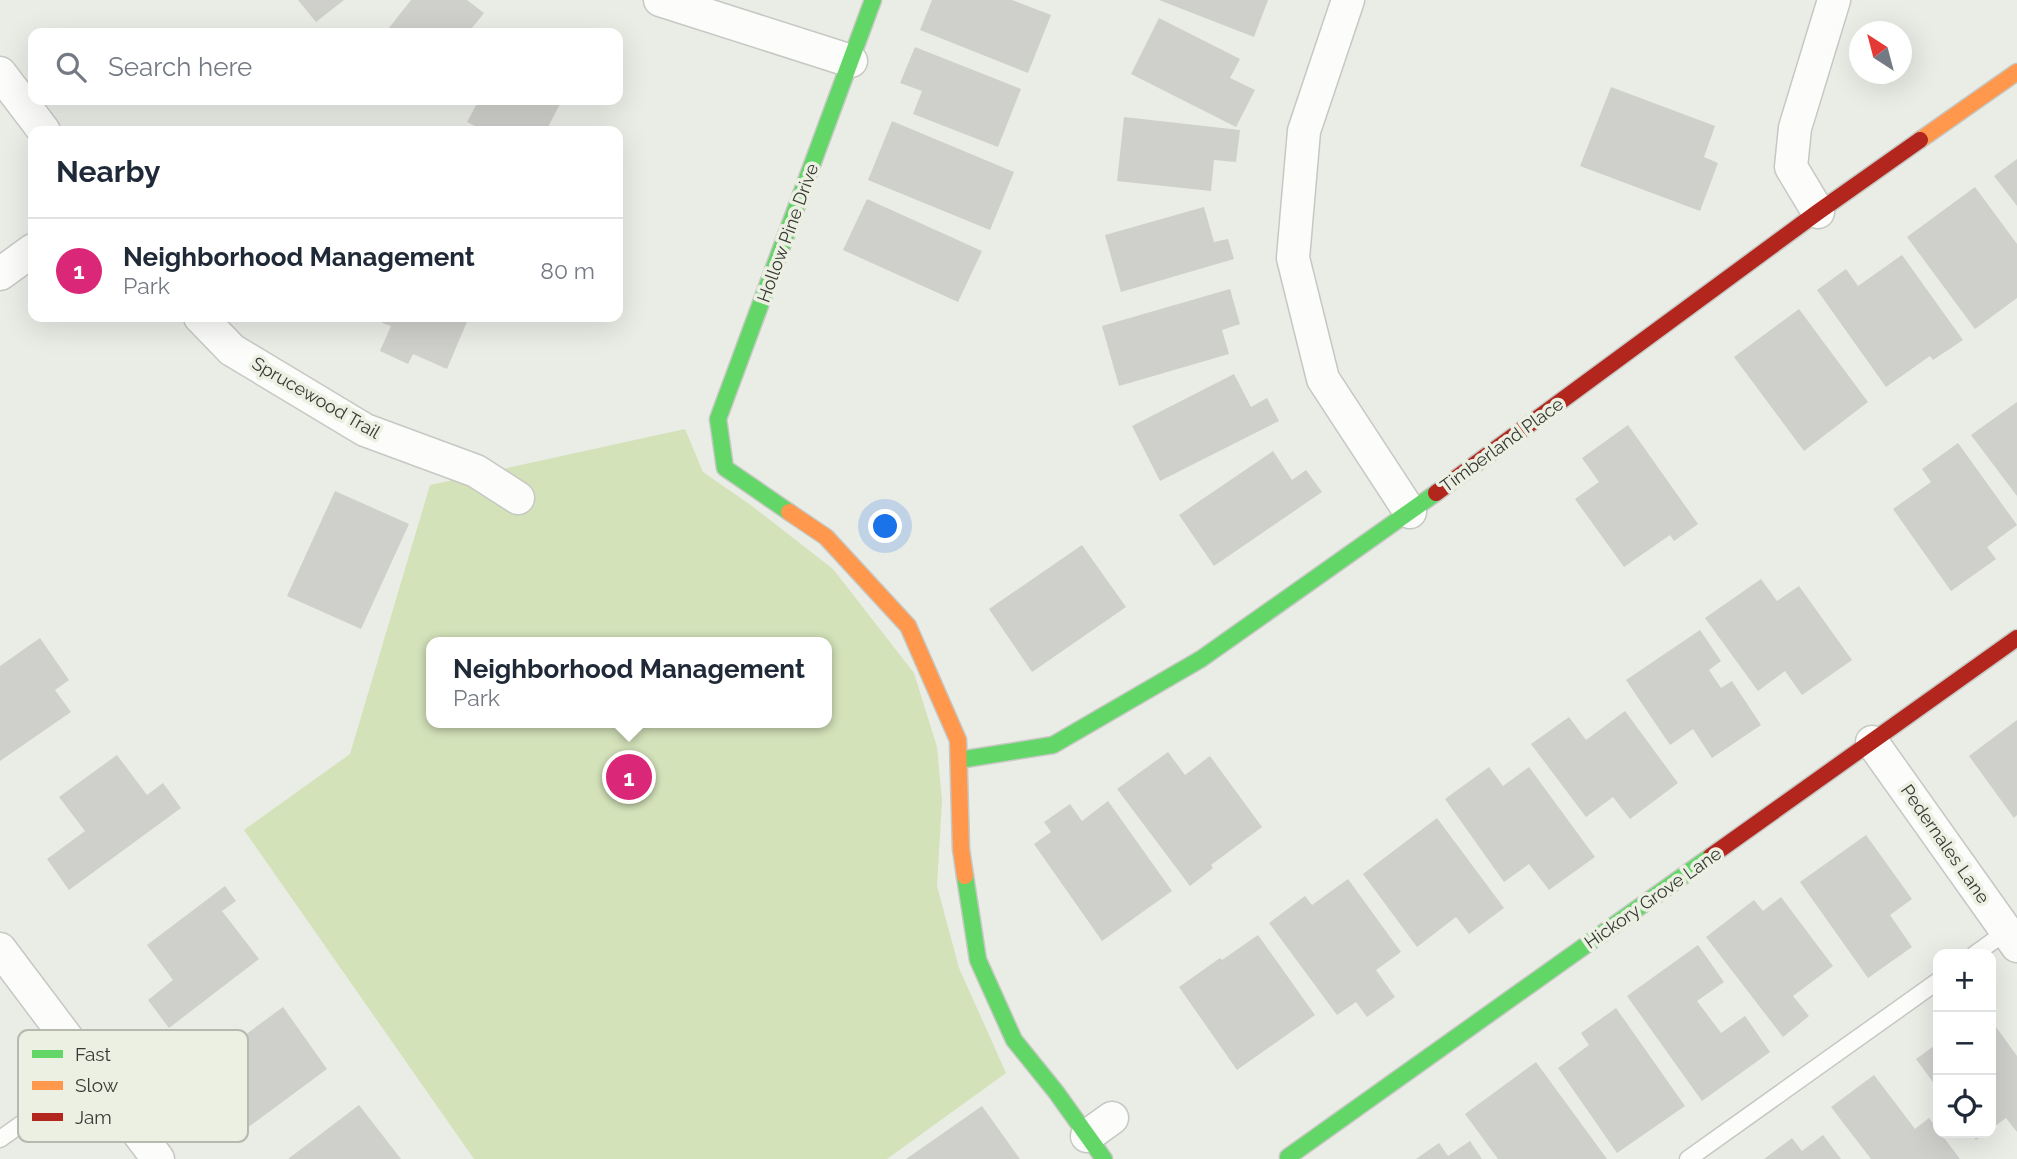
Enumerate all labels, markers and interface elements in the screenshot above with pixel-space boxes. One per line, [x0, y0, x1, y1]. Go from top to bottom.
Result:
north arrow [1849, 21, 1912, 84]
search box [28, 28, 623, 105]
icon: search [52, 48, 90, 86]
text: Search here [108, 52, 252, 82]
text: Nearby [56, 154, 160, 189]
street label: Hollow Pine Drive [753, 160, 823, 305]
text: Neighborhood Management [123, 242, 475, 272]
text: 1 [73, 257, 85, 284]
text: 80 m [540, 257, 595, 284]
text: Park [123, 272, 170, 299]
street label: Sprucewood Trail [248, 352, 384, 443]
street label: Timberland Place [1436, 393, 1568, 496]
your location [868, 509, 902, 543]
popup [426, 637, 832, 728]
text: Neighborhood Management [453, 654, 805, 684]
text: Park [453, 684, 500, 711]
pin: 1 [606, 751, 652, 803]
street label: Pedernales Lane [1897, 780, 1994, 907]
street label: Hickory Grove Lane [1580, 842, 1725, 953]
map controls [1933, 949, 1996, 1138]
button: + [1933, 949, 1996, 1012]
button: − [1933, 1012, 1996, 1075]
legend [18, 1030, 248, 1142]
text: Fast [75, 1043, 111, 1065]
text: Slow [75, 1074, 119, 1096]
button: locate [1933, 1075, 1996, 1138]
text: Jam [75, 1106, 112, 1128]

